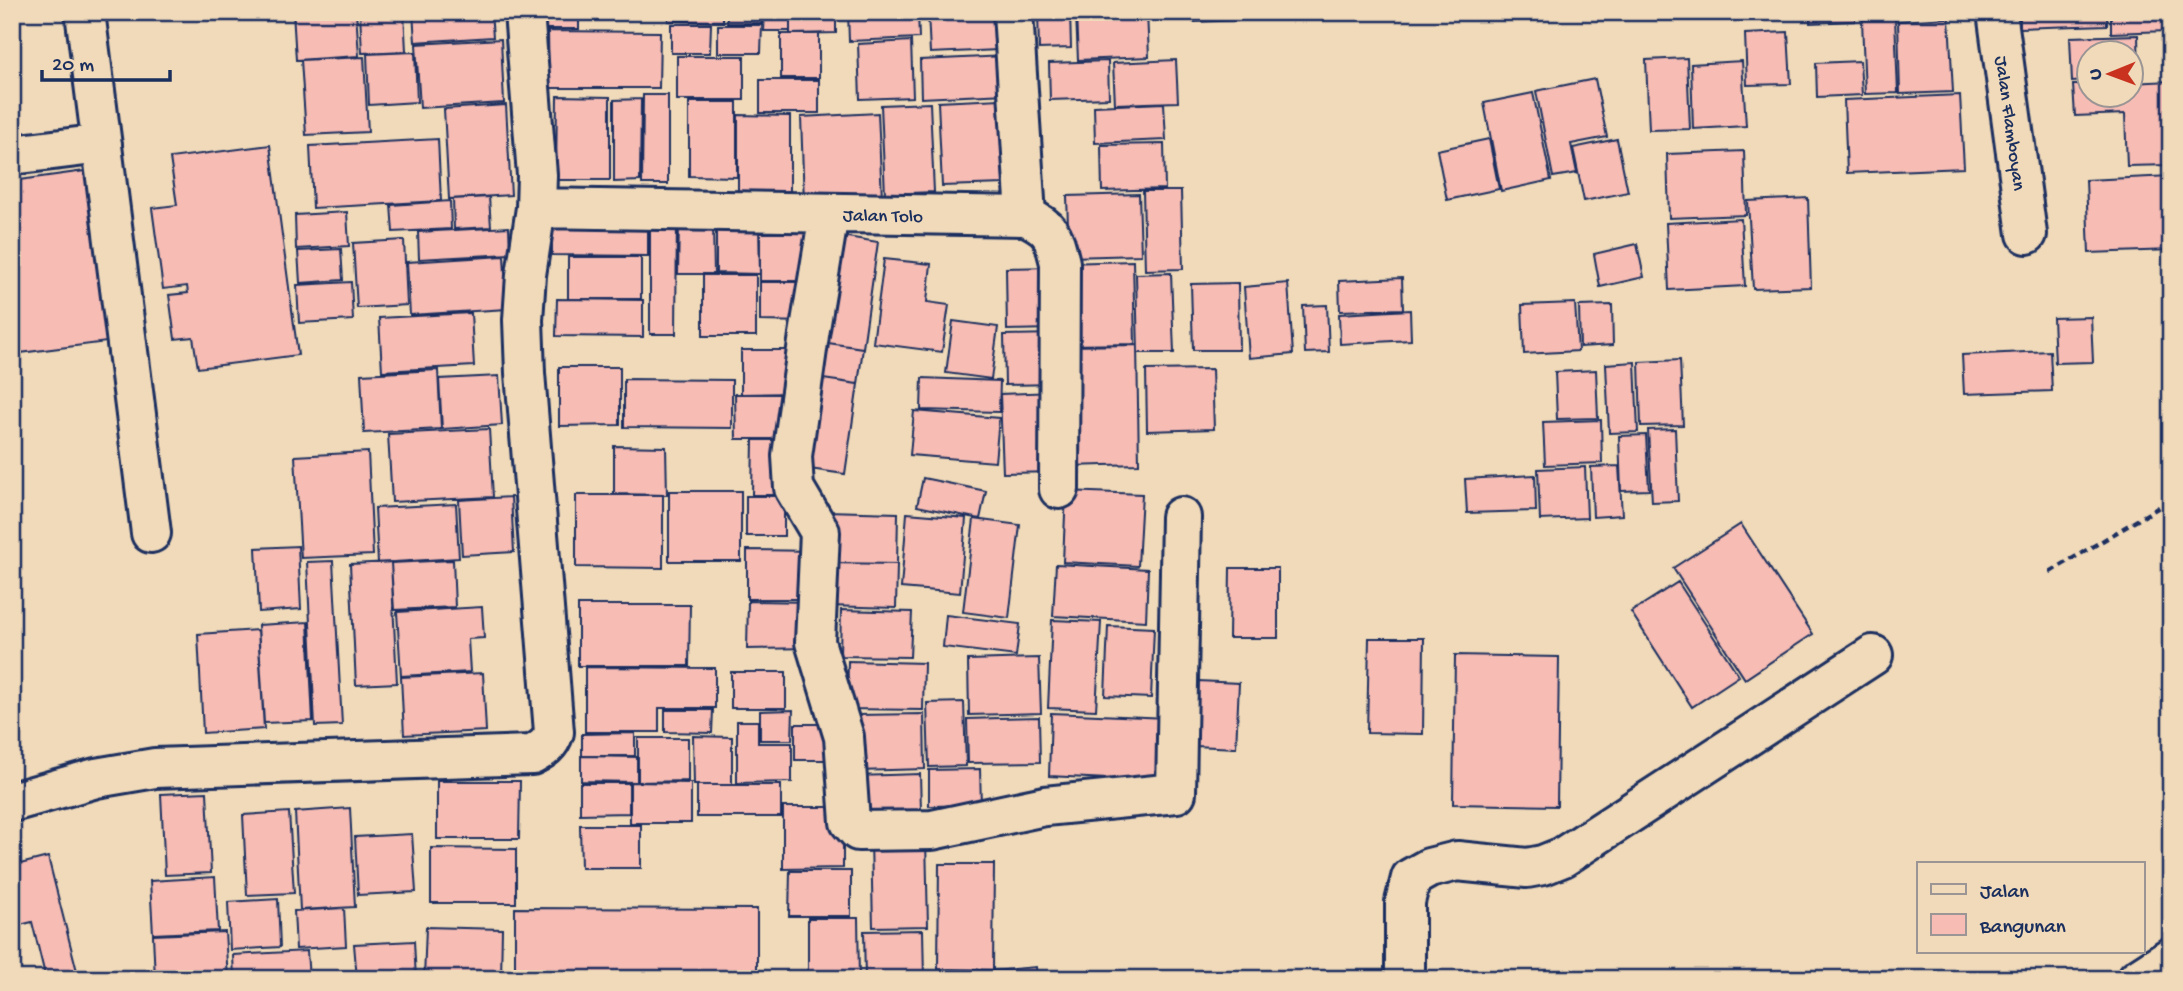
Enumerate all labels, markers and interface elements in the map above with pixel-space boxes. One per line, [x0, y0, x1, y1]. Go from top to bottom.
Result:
scale bar [42, 38, 170, 82]
north arrow [2074, 38, 2144, 108]
text: 20 m [52, 54, 94, 79]
street label: Jalan Flamboyan [1988, 55, 2029, 192]
text: U [2085, 69, 2108, 80]
street label: Jalan Tolo [843, 205, 923, 230]
legend [1917, 862, 2144, 953]
text: Jalan [1980, 881, 2029, 906]
text: Bangunan [1979, 916, 2066, 941]

